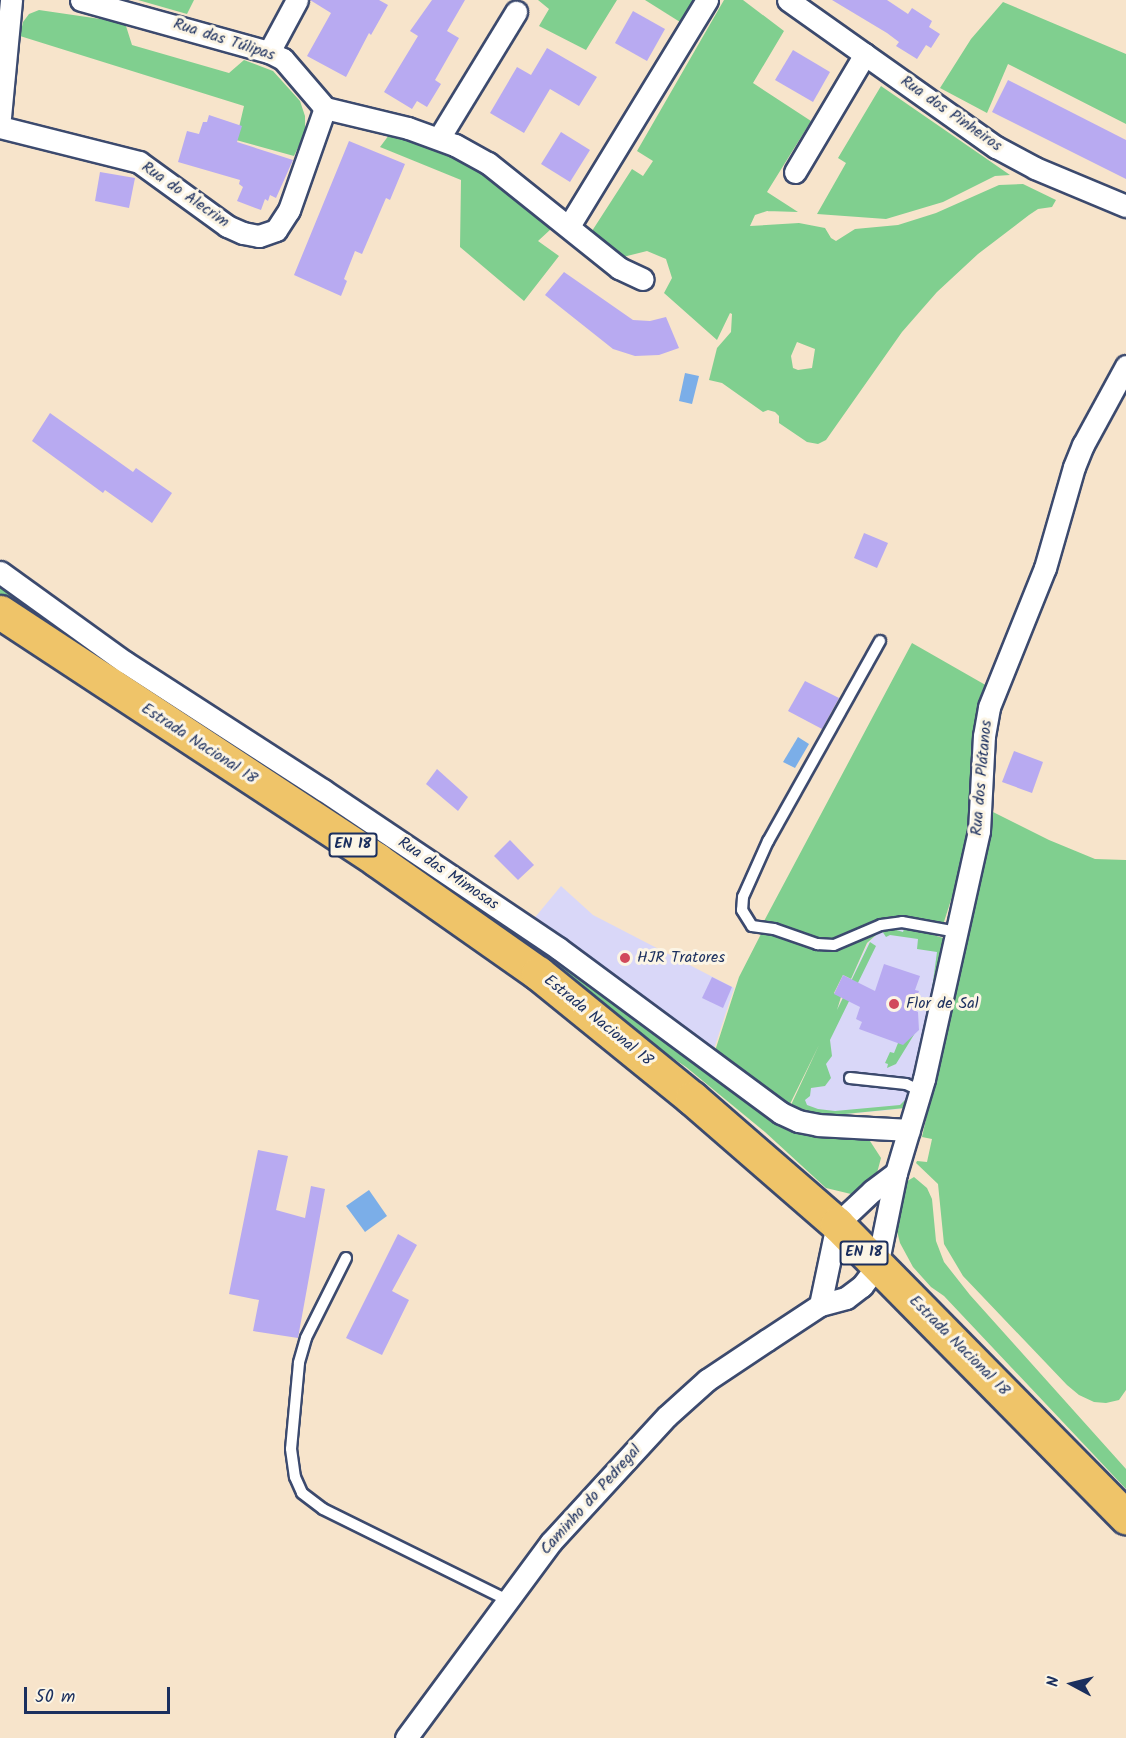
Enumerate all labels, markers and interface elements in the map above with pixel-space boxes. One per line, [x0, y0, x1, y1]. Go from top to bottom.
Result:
street label: Rua das Túlipas [171, 15, 277, 65]
street label: Rua dos Pinheiros [897, 72, 1005, 156]
street label: Rua do Alecrim [138, 158, 232, 232]
street label: Estrada Nacional 18 [137, 699, 261, 789]
street label: Rua dos Plátanos [967, 719, 997, 837]
road number: EN 18 [328, 833, 378, 857]
street label: Rua das Mimosas [394, 833, 502, 915]
place label: HJR Tratores [637, 948, 725, 968]
marker: HJR Tratores [618, 951, 632, 965]
street label: Estrada Nacional 18 [540, 971, 656, 1071]
place label: Flor de Sal [906, 994, 979, 1014]
marker: Flor de Sal [887, 997, 901, 1011]
road number: EN 18 [838, 1241, 890, 1265]
street label: Estrada Nacional 18 [905, 1292, 1013, 1400]
street label: Caminho do Pedregal [537, 1441, 645, 1559]
north arrow [1042, 1654, 1102, 1714]
scale bar [27, 1675, 172, 1713]
text: N [1041, 1675, 1067, 1688]
text: 50 m [35, 1683, 75, 1712]

